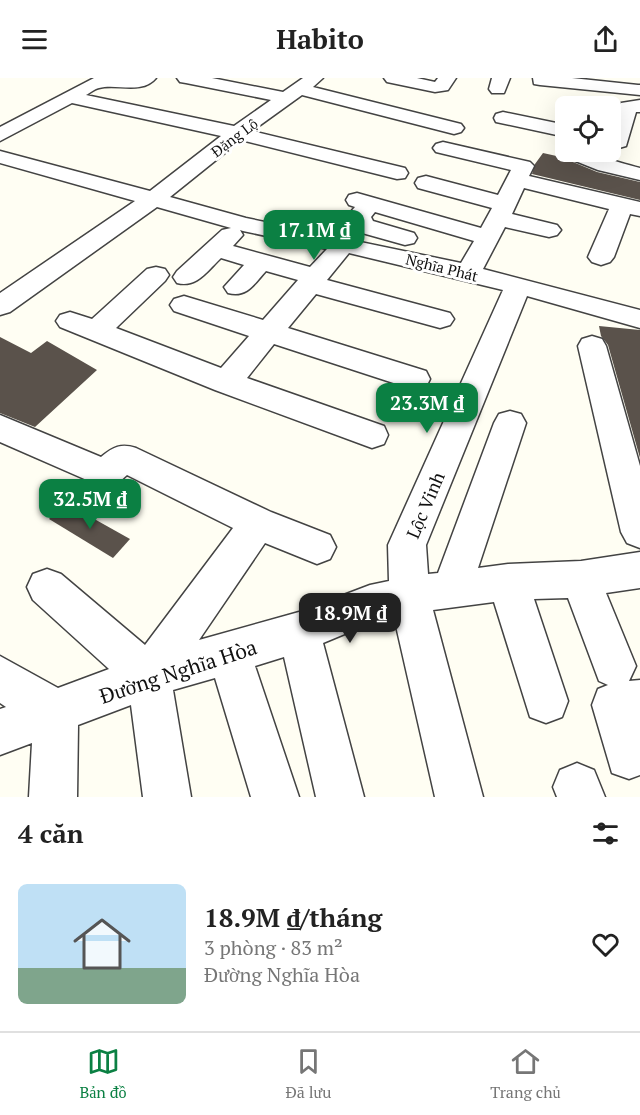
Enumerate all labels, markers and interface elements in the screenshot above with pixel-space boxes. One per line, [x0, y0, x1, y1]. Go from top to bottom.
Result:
text: Habito [276, 21, 364, 57]
icon: menu [18, 23, 51, 56]
icon: share [589, 23, 622, 56]
map controls [555, 96, 621, 162]
button: locate [555, 96, 621, 162]
street label: Đặng Lộ [207, 113, 261, 161]
pin: 17.1M ₫ [259, 210, 369, 261]
text: 17.1M ₫ [277, 216, 351, 243]
street label: Nghĩa Phát [404, 248, 481, 286]
pin: 23.3M ₫ [372, 383, 482, 434]
text: 23.3M ₫ [390, 389, 464, 416]
street label: Lộc Vinh [400, 468, 450, 542]
pin: 32.5M ₫ [35, 479, 145, 530]
text: 32.5M ₫ [53, 485, 127, 512]
pin: 18.9M ₫ [295, 593, 405, 644]
text: 18.9M ₫ [313, 599, 387, 626]
street label: Đường Nghĩa Hòa [96, 632, 261, 710]
text: 4 căn [18, 816, 84, 850]
icon: filters [589, 817, 622, 850]
text: 18.9M ₫/tháng [204, 900, 382, 934]
icon: home [66, 908, 138, 980]
icon: heart [589, 928, 622, 961]
text: 3 phòng · 83 m² [204, 934, 343, 961]
text: Đường Nghĩa Hòa [204, 961, 360, 988]
tab: Bản đồ [79, 1045, 127, 1103]
tab: Đã lưu [285, 1045, 331, 1103]
tab: Trang chủ [490, 1045, 561, 1103]

